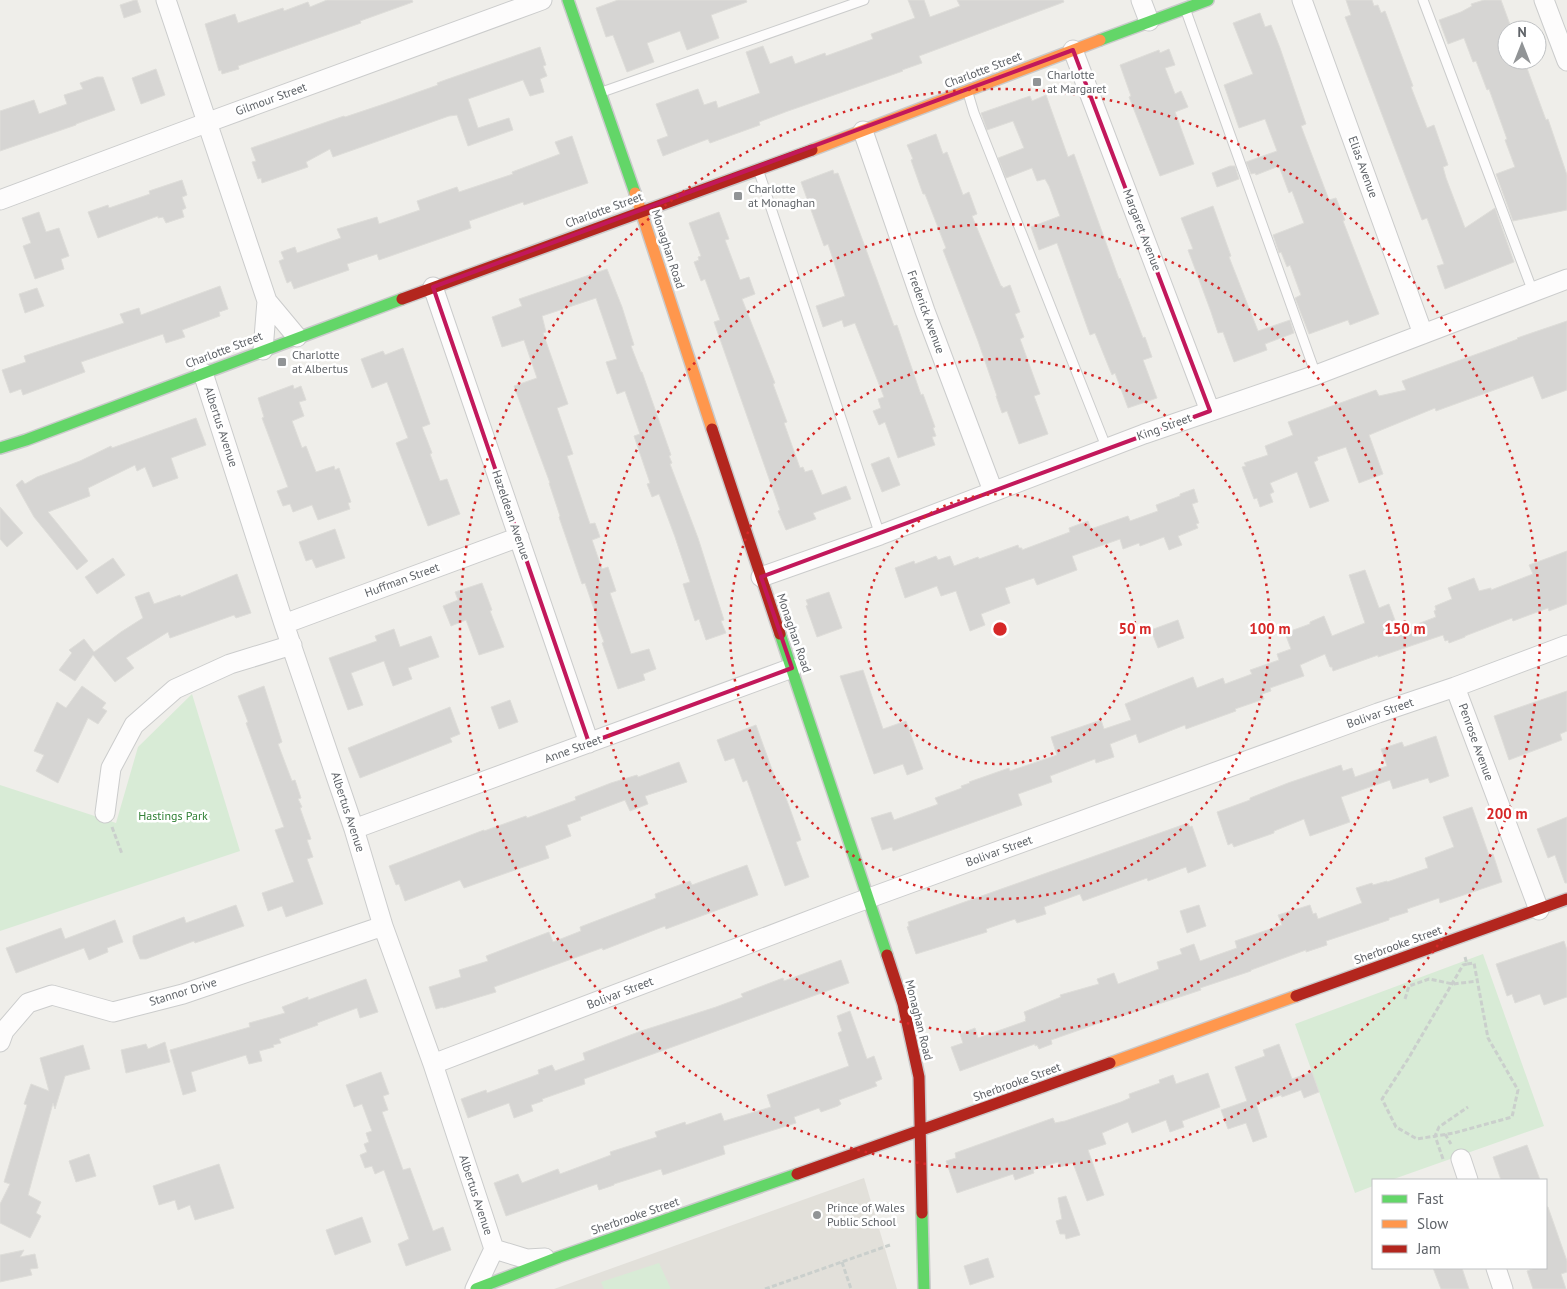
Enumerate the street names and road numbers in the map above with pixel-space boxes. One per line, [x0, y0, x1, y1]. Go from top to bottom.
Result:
street label: Charlotte Street [942, 48, 1023, 91]
street label: Gilmour Street [233, 79, 308, 118]
street label: Elias Avenue [1345, 134, 1382, 200]
street label: Margaret Avenue [1120, 187, 1165, 273]
street label: Charlotte Street [563, 189, 645, 230]
street label: Monaghan Road [649, 207, 688, 290]
street label: Frederick Avenue [904, 268, 948, 355]
street label: Charlotte Street [183, 328, 264, 371]
street label: Albertus Avenue [201, 385, 242, 469]
street label: King Street [1134, 410, 1193, 443]
street label: Hazeldean Avenue [489, 468, 534, 562]
street label: Huffman Street [362, 559, 441, 600]
street label: Monaghan Road [774, 591, 815, 674]
street label: Bolivar Street [1344, 694, 1415, 731]
street label: Penrose Avenue [1456, 701, 1497, 782]
street label: Anne Street [542, 731, 604, 766]
street label: Albertus Avenue [328, 770, 369, 854]
street label: Bolivar Street [963, 832, 1034, 870]
street label: Sherbrooke Street [1352, 922, 1444, 967]
street label: Bolivar Street [585, 973, 655, 1012]
street label: Stannor Drive [147, 974, 219, 1009]
street label: Monaghan Road [902, 978, 937, 1062]
street label: Sherbrooke Street [971, 1059, 1063, 1104]
street label: Albertus Avenue [456, 1153, 497, 1237]
street label: Sherbrooke Street [589, 1193, 681, 1238]

